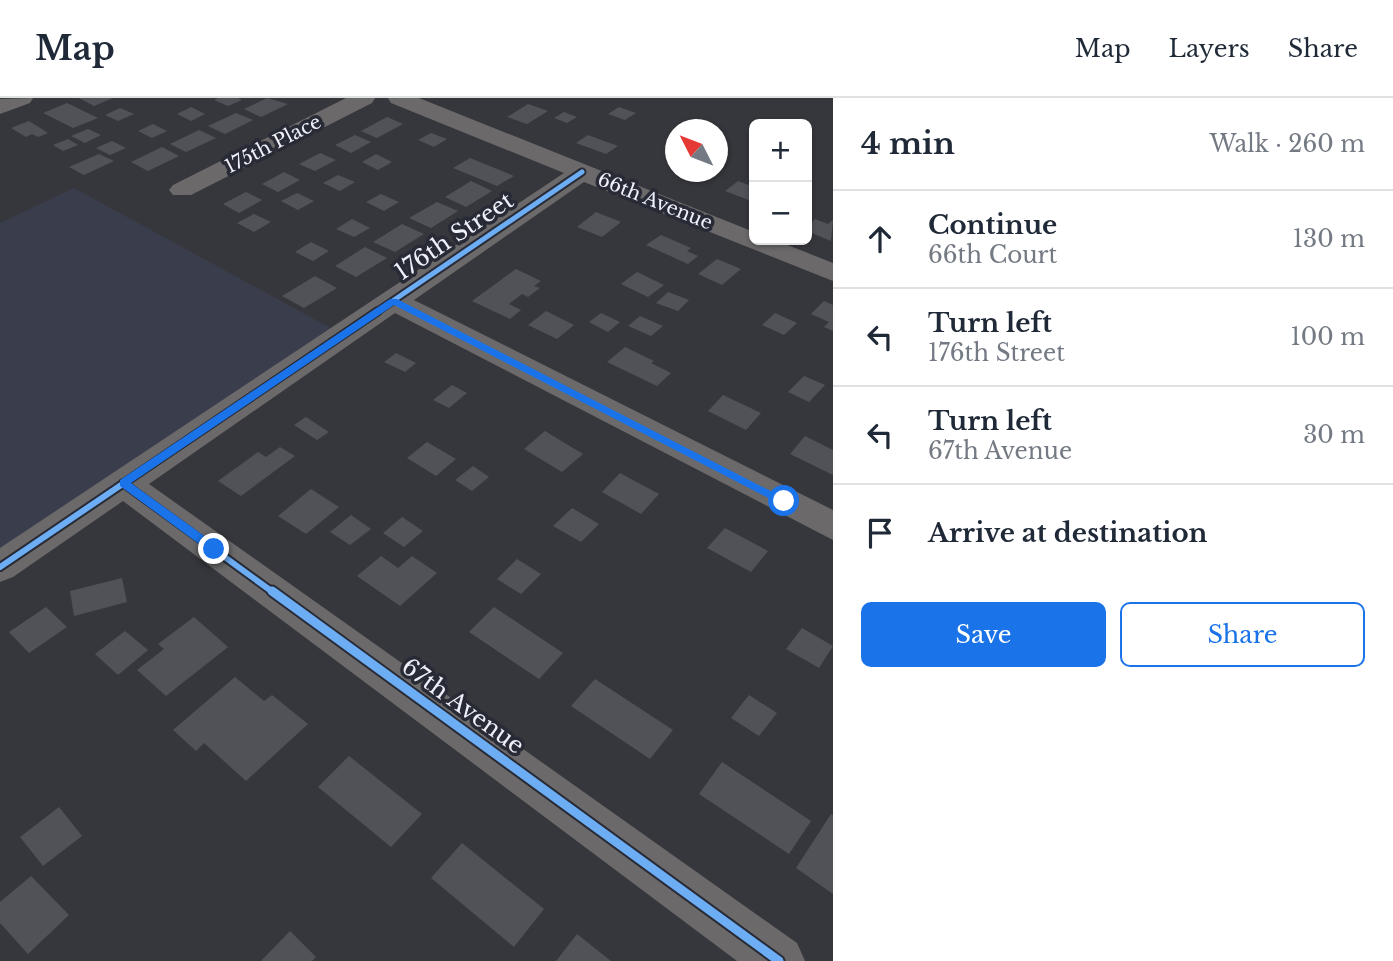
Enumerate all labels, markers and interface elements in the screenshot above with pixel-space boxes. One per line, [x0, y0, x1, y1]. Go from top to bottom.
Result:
text: Map [35, 28, 115, 69]
text: Map [1075, 34, 1131, 63]
text: Layers [1169, 34, 1250, 63]
text: Share [1288, 34, 1358, 63]
street label: 175th Place [221, 110, 325, 178]
north arrow [665, 119, 728, 182]
map controls [749, 119, 812, 245]
button: + [749, 119, 812, 182]
text: 4 min [861, 125, 955, 162]
text: Walk · 260 m [1209, 130, 1365, 158]
street label: 66th Avenue [594, 168, 716, 234]
button: − [749, 182, 812, 245]
street label: 176th Street [389, 186, 519, 286]
text: Continue [928, 209, 1057, 241]
icon: ahead [861, 220, 899, 258]
text: 130 m [1293, 225, 1365, 253]
text: 66th Court [928, 241, 1057, 269]
text: Turn left [928, 307, 1052, 339]
icon: left [861, 318, 899, 356]
text: 100 m [1291, 323, 1365, 351]
text: 176th Street [928, 339, 1065, 367]
text: Turn left [928, 405, 1052, 437]
icon: left [861, 416, 899, 454]
text: 30 m [1303, 421, 1365, 449]
text: 67th Avenue [928, 437, 1072, 465]
route start [768, 485, 799, 516]
icon: arrive [861, 514, 899, 552]
text: Arrive at destination [928, 517, 1208, 549]
route end [198, 533, 229, 564]
button: Save [861, 602, 1106, 667]
button: Share [1120, 602, 1365, 667]
street label: 67th Avenue [396, 652, 530, 760]

